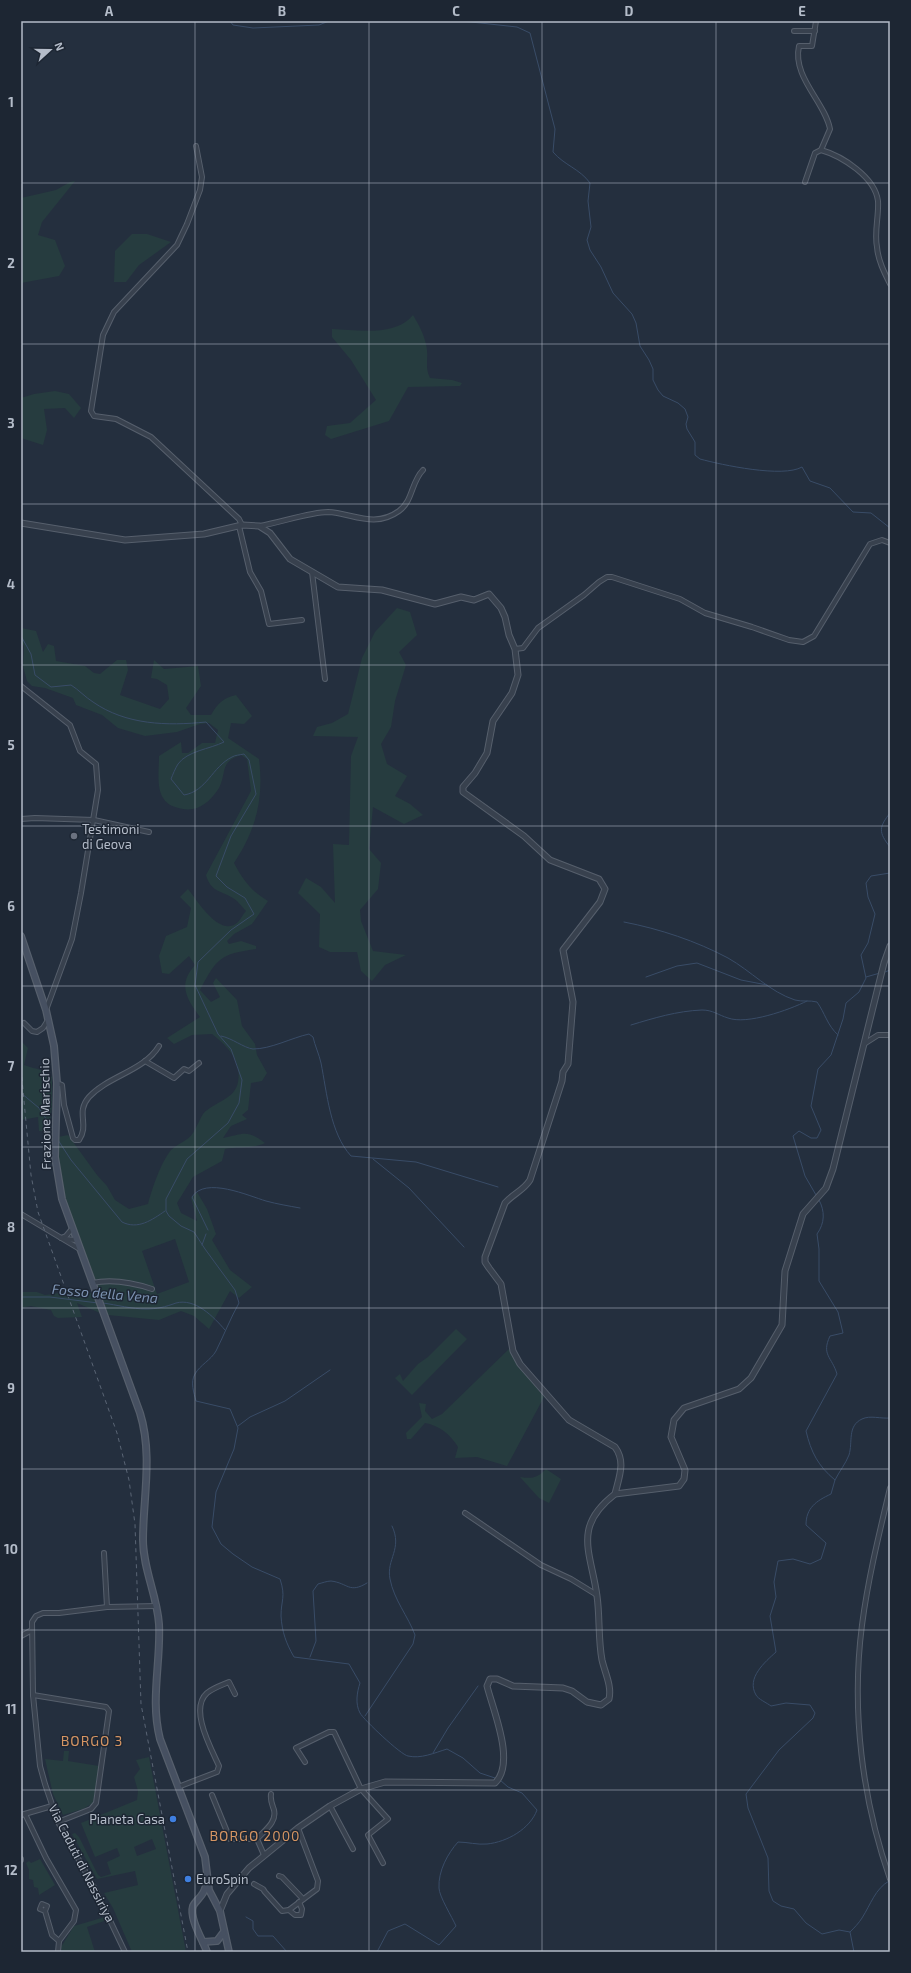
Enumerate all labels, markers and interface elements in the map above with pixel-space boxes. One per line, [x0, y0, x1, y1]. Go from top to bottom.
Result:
text: A [105, 3, 114, 19]
text: B [278, 3, 286, 19]
text: C [452, 3, 460, 19]
text: D [625, 3, 634, 19]
text: E [798, 3, 806, 19]
north arrow [30, 30, 70, 70]
text: N [52, 40, 67, 52]
text: 1 [8, 94, 14, 110]
text: 2 [7, 255, 15, 271]
text: 3 [7, 415, 15, 431]
text: 4 [7, 576, 15, 592]
text: 5 [7, 737, 15, 753]
place label: Testimoni di Geova [82, 821, 139, 852]
marker: Testimoni di Geova [69, 831, 79, 841]
text: 6 [7, 898, 15, 914]
text: 7 [8, 1058, 15, 1074]
street label: Frazione Marischio [36, 1058, 54, 1170]
text: 8 [7, 1219, 15, 1235]
water label: Fosso della Vena [51, 1280, 159, 1306]
text: 9 [7, 1380, 15, 1396]
text: 10 [4, 1541, 18, 1557]
text: 11 [5, 1701, 17, 1717]
district label: BORGO 3 [61, 1732, 123, 1749]
street label: Via Caduti di Nassiriya [45, 1801, 119, 1925]
place label: Pianeta Casa [89, 1811, 165, 1827]
marker: Pianeta Casa [168, 1814, 178, 1824]
district label: BORGO 2000 [209, 1827, 301, 1844]
text: 12 [4, 1862, 18, 1878]
place label: EuroSpin [196, 1871, 249, 1887]
marker: EuroSpin [183, 1874, 193, 1884]

